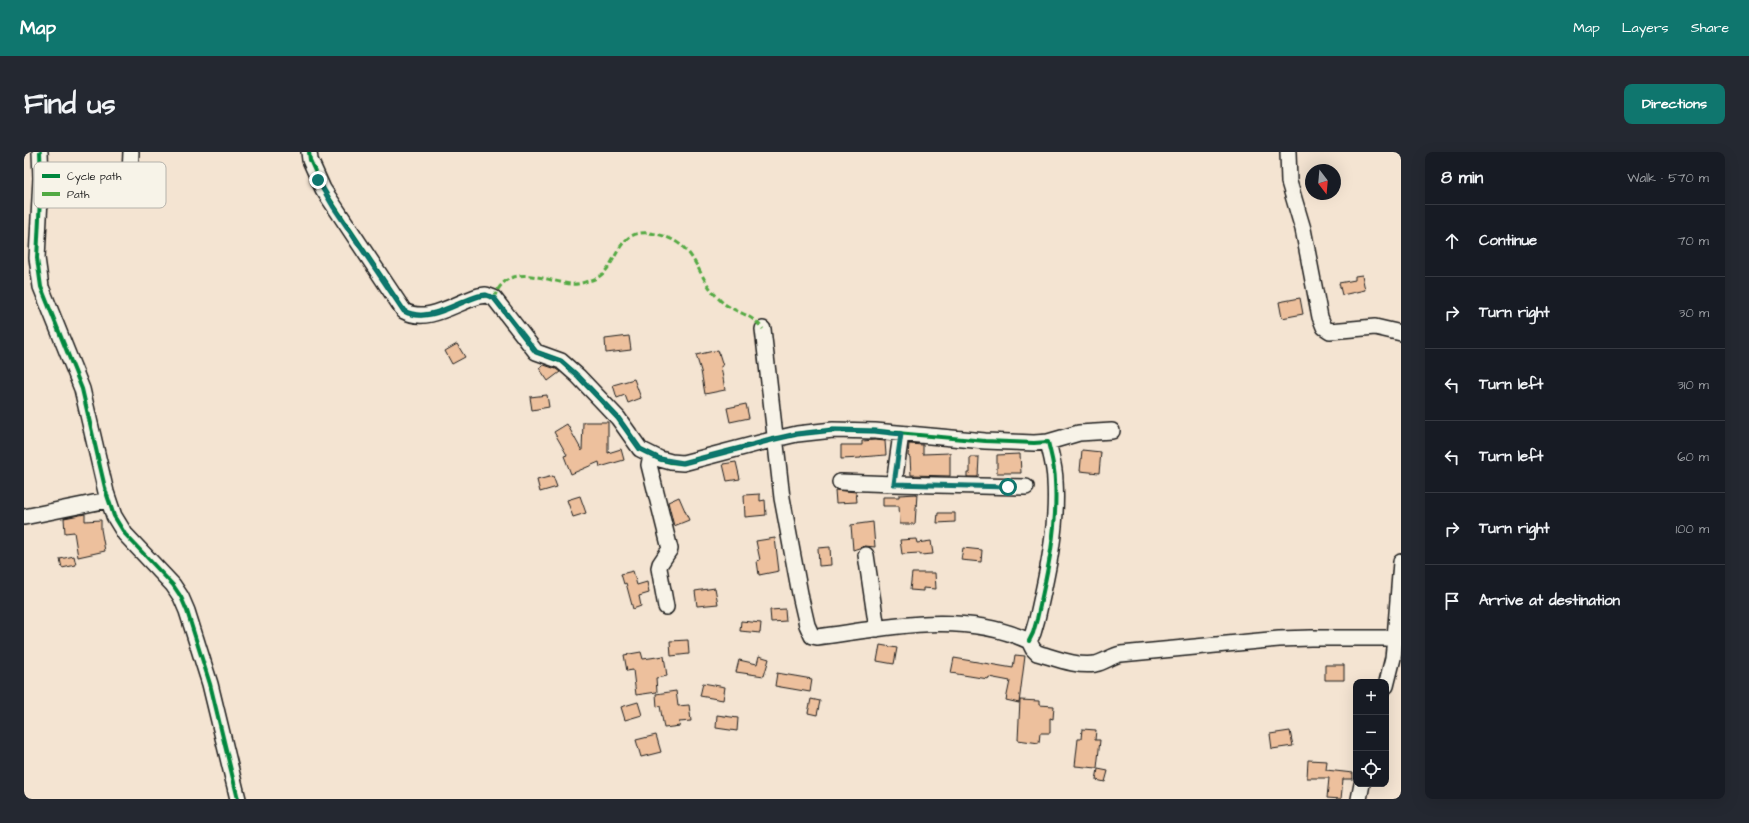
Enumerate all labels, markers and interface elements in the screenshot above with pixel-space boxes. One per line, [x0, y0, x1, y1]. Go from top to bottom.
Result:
text: Map [20, 15, 56, 42]
text: Map [1573, 18, 1600, 38]
text: Layers [1622, 18, 1669, 38]
text: Share [1691, 18, 1729, 38]
button: Directions [1624, 84, 1725, 124]
text: Find us [24, 85, 115, 124]
legend [34, 162, 166, 208]
north arrow [1305, 164, 1341, 200]
text: 8 min [1441, 166, 1483, 190]
text: Cycle path [67, 169, 122, 185]
text: Walk · 570 m [1627, 169, 1709, 187]
route end [309, 171, 327, 189]
text: Path [67, 187, 90, 202]
icon: ahead [1441, 230, 1463, 252]
text: Continue [1479, 230, 1537, 251]
text: 70 m [1677, 232, 1709, 250]
icon: right [1441, 302, 1463, 324]
text: Turn right [1479, 302, 1550, 323]
text: 30 m [1679, 304, 1709, 322]
icon: left [1441, 374, 1463, 396]
text: Turn left [1479, 374, 1543, 395]
text: 310 m [1677, 376, 1709, 394]
icon: left [1441, 446, 1463, 468]
text: Turn left [1479, 446, 1543, 467]
text: 60 m [1677, 448, 1709, 466]
route start [999, 478, 1017, 496]
icon: right [1441, 518, 1463, 540]
text: Turn right [1479, 518, 1550, 539]
text: 100 m [1676, 520, 1709, 538]
icon: arrive [1441, 590, 1463, 612]
text: Arrive at destination [1479, 590, 1620, 611]
map controls [1353, 679, 1389, 787]
button: + [1353, 679, 1389, 715]
button: − [1353, 715, 1389, 751]
button: locate [1353, 751, 1389, 787]

